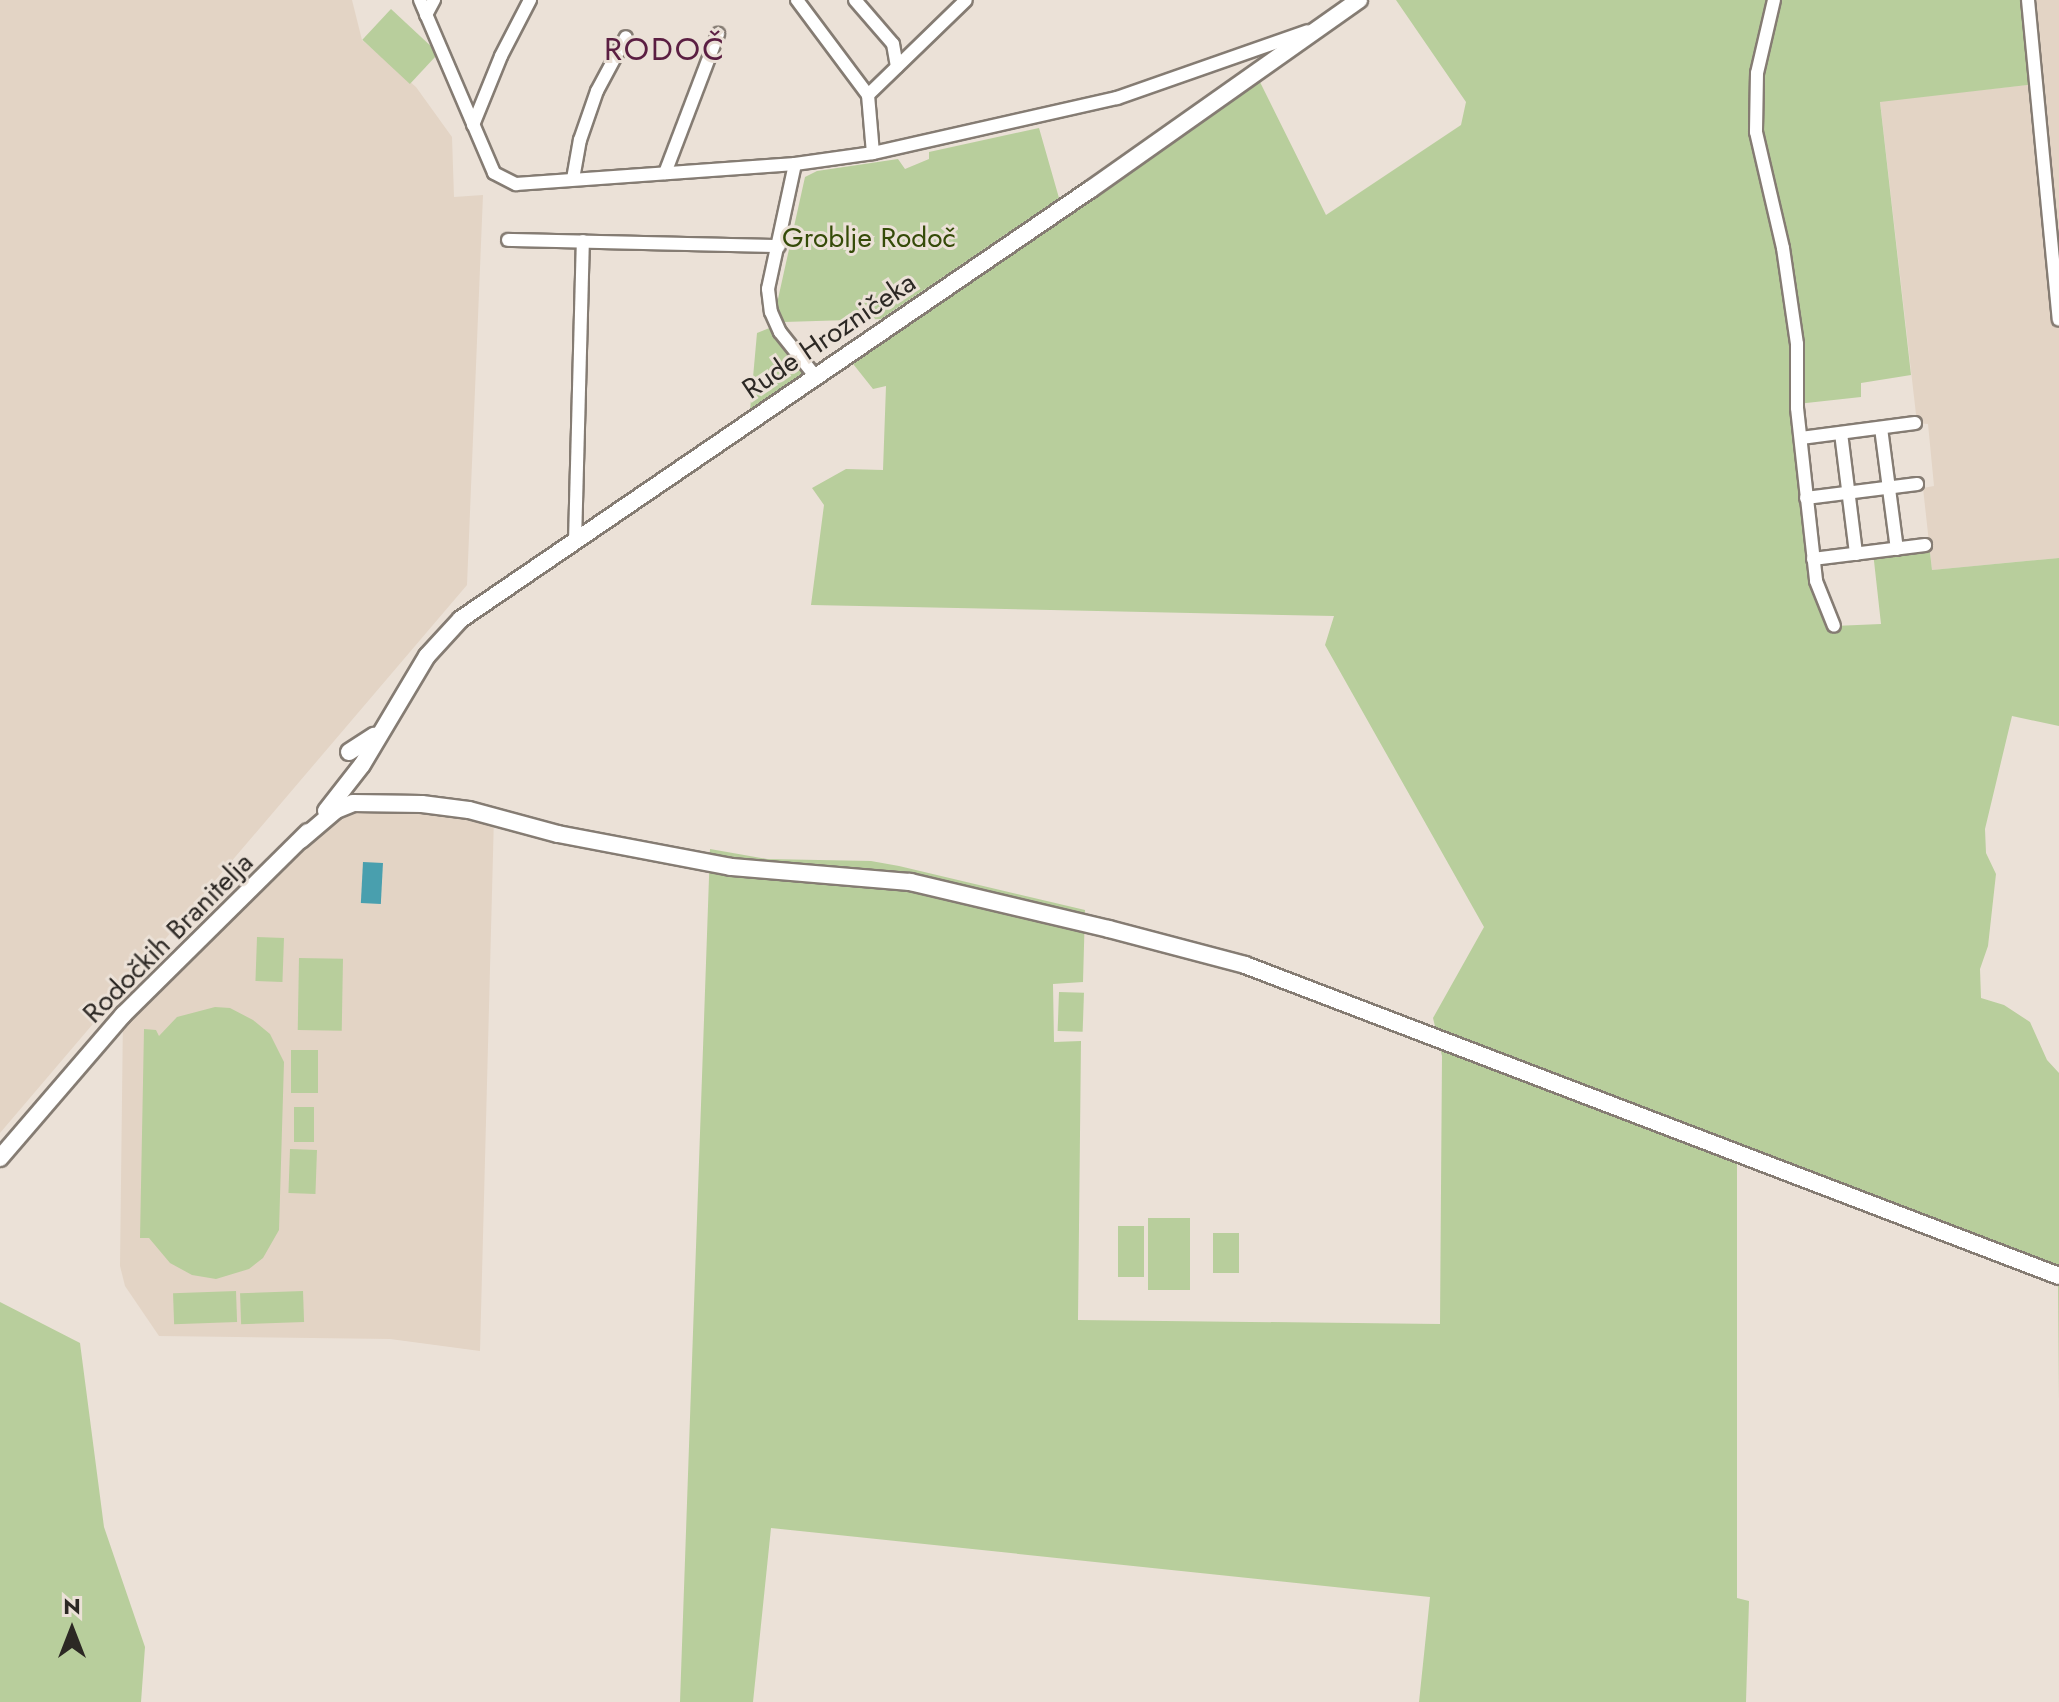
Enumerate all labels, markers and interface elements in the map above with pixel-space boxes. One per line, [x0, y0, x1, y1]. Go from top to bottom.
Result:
district label: RODOČ [604, 30, 726, 68]
park label: Groblje Rodoč [782, 221, 956, 255]
street label: Rude Hrozničeka [736, 266, 922, 406]
street label: Rodočkih Branitelja [76, 846, 260, 1030]
north arrow [32, 1590, 112, 1670]
text: N [63, 1590, 81, 1622]

